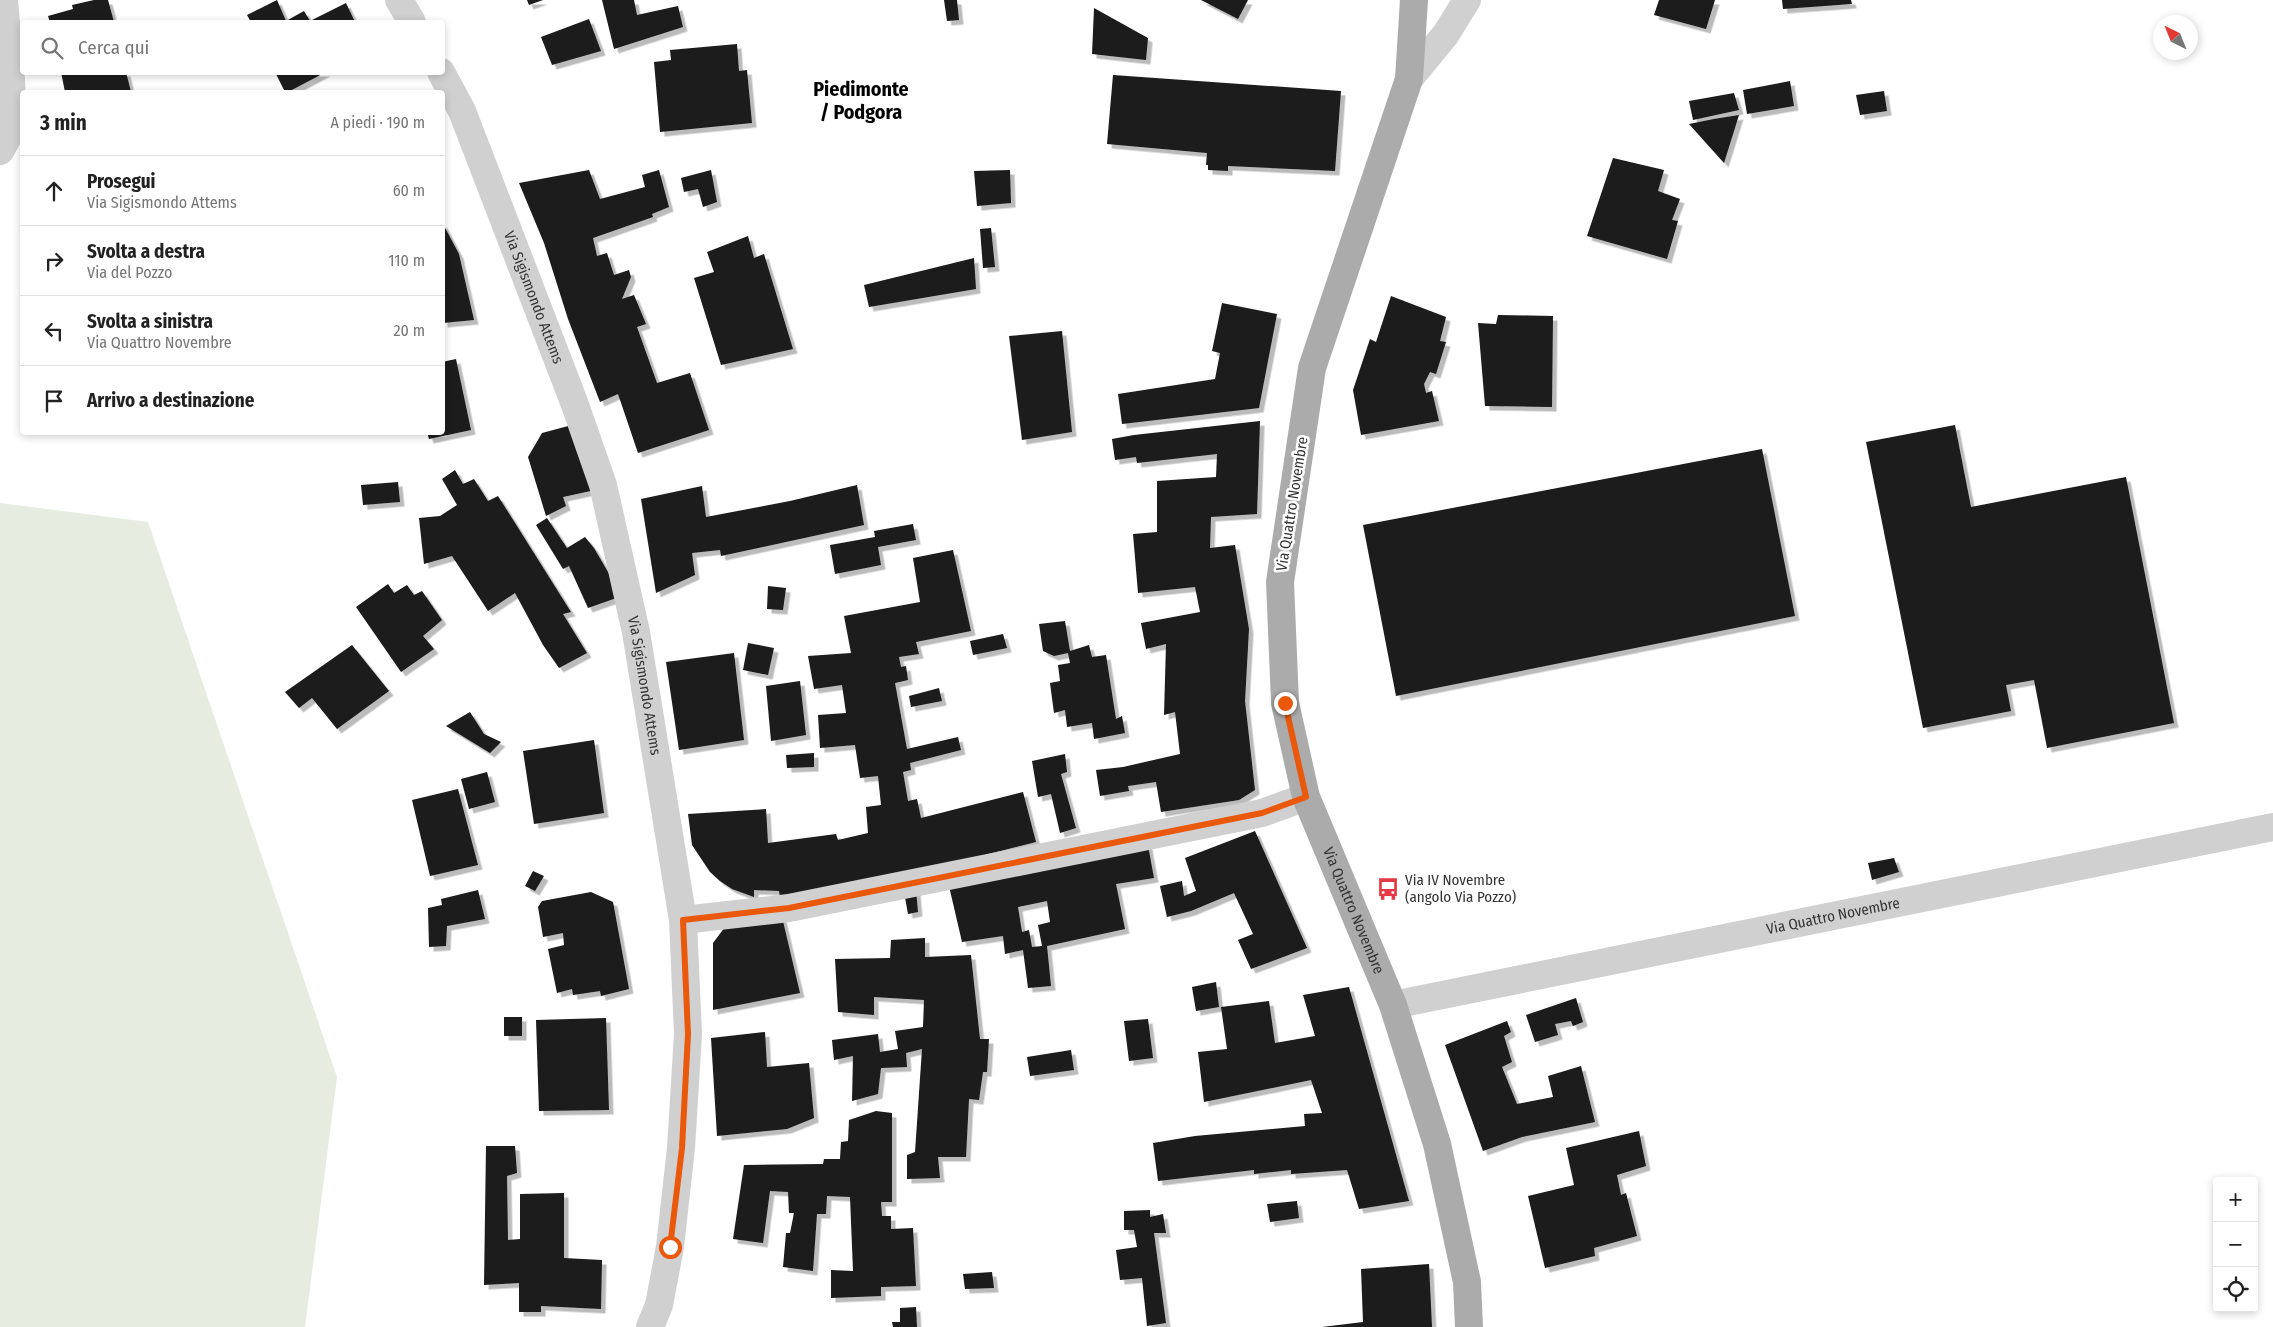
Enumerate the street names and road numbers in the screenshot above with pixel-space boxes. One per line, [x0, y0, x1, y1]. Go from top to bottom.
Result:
street label: Via Sigismondo Attems [500, 229, 567, 366]
street label: Via Quattro Novembre [1273, 436, 1311, 572]
street label: Via Sigismondo Attems [624, 614, 665, 756]
street label: Via Quattro Novembre [1319, 845, 1388, 977]
street label: Via Quattro Novembre [1765, 894, 1901, 938]

